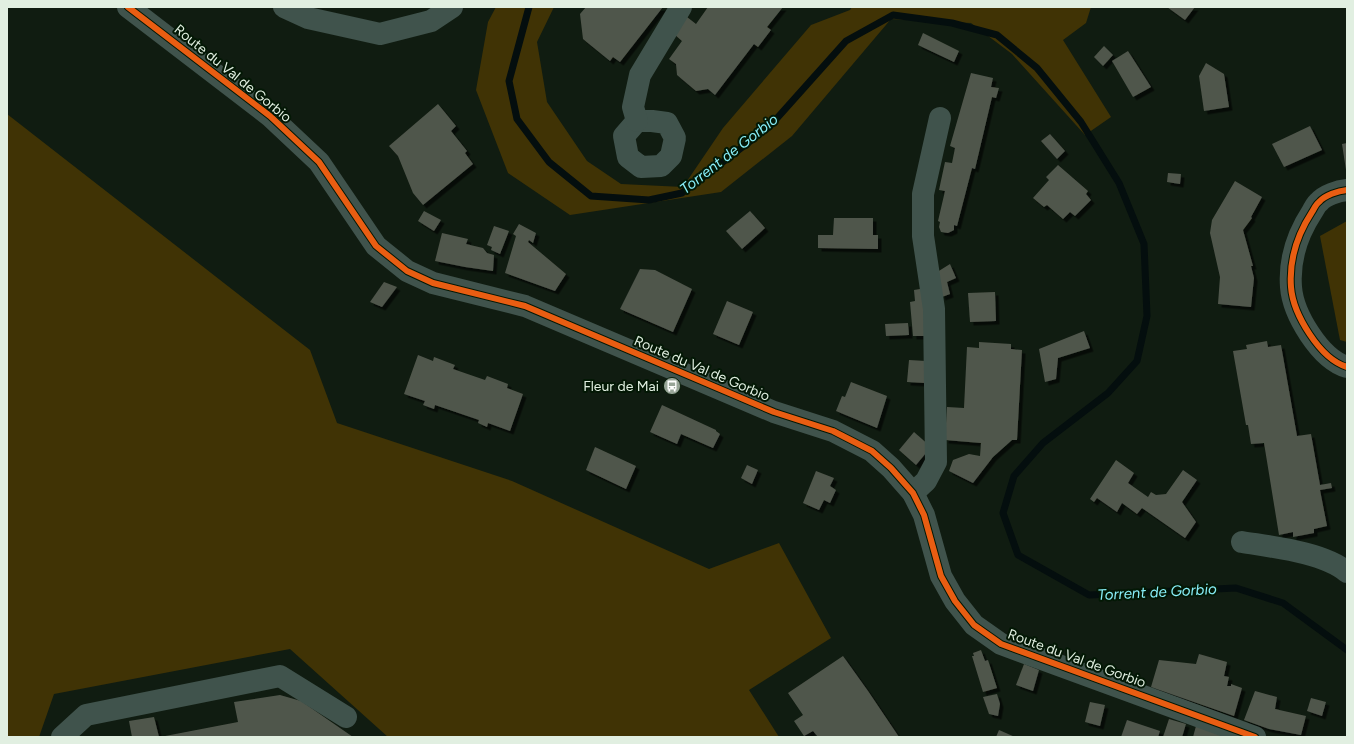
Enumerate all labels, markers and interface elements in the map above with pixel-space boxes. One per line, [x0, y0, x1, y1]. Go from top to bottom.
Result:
street label: Route du Val de Gorbio [171, 21, 295, 126]
water label: Torrent de Gorbio [676, 110, 782, 198]
street label: Route du Val de Gorbio [631, 332, 772, 405]
bus stop icon: Fleur de Mai [662, 376, 682, 396]
place label: Fleur de Mai [583, 378, 659, 395]
water label: Torrent de Gorbio [1097, 580, 1217, 604]
street label: Route du Val de Gorbio [1005, 626, 1148, 691]

